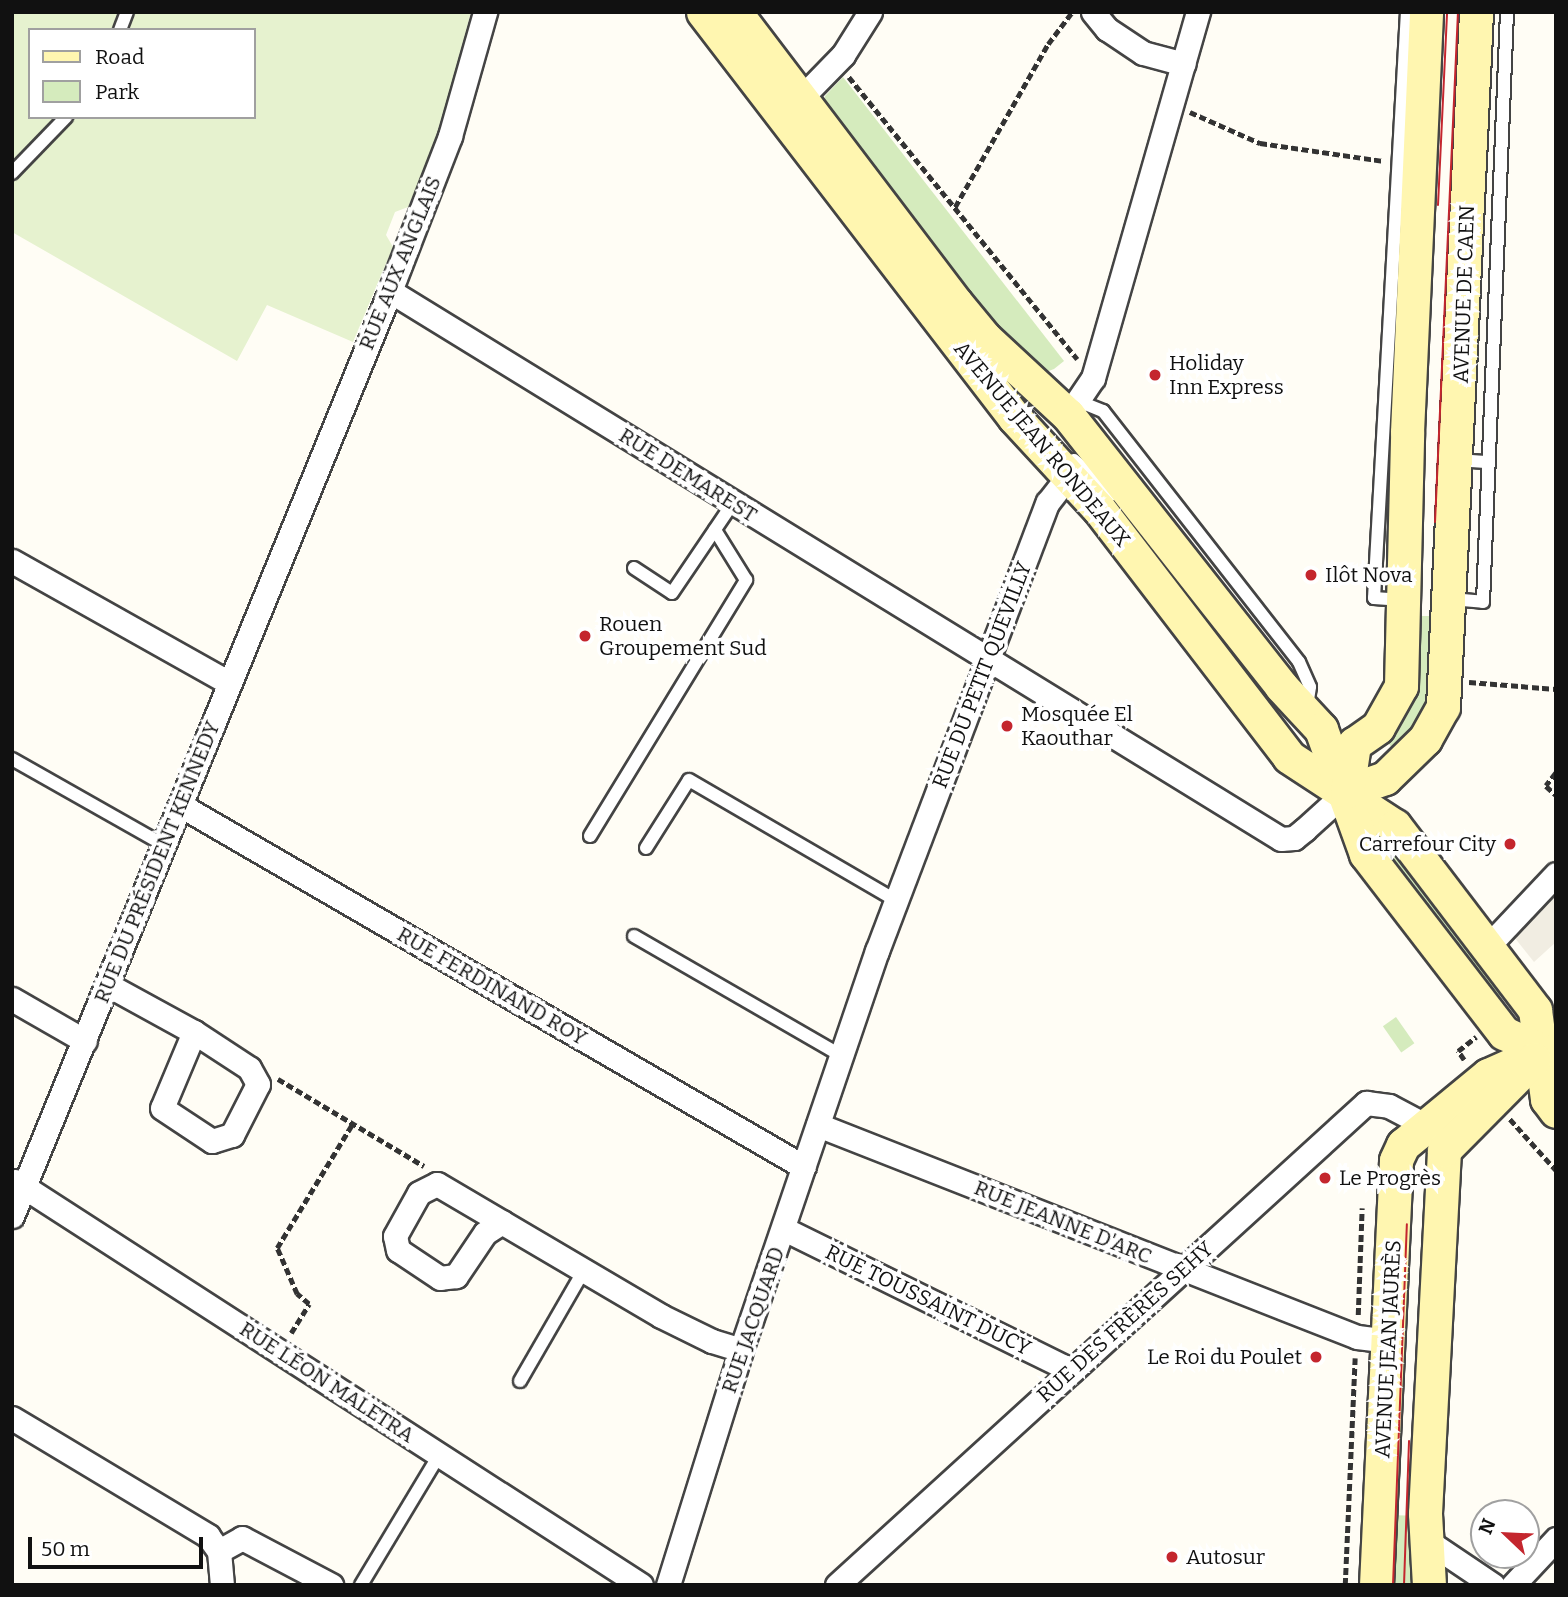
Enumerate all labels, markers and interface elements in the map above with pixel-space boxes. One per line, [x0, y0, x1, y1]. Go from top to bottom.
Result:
legend [28, 28, 256, 119]
text: Road [95, 44, 144, 70]
text: Park [95, 79, 139, 105]
street label: RUE AUX ANGLAIS [354, 172, 446, 354]
street label: AVENUE DE CAEN [1448, 204, 1480, 384]
street label: AVENUE JEAN RONDEAUX [949, 336, 1135, 552]
place label: Holiday Inn Express [1169, 350, 1284, 400]
marker: Holiday Inn Express [1147, 367, 1163, 383]
street label: RUE DEMAREST [614, 422, 762, 528]
street label: RUE DU PETIT QUEVILLY [927, 558, 1037, 792]
place label: Ilôt Nova [1325, 562, 1412, 588]
marker: Ilôt Nova [1303, 567, 1319, 583]
place label: Rouen Groupement Sud [599, 611, 767, 661]
marker: Rouen Groupement Sud [577, 628, 593, 644]
place label: Mosquée El Kaouthar [1021, 701, 1133, 751]
street label: RUE DU PRÉSIDENT KENNEDY [89, 717, 225, 1007]
marker: Mosquée El Kaouthar [999, 718, 1015, 734]
place label: Carrefour City [1359, 831, 1496, 857]
marker: Carrefour City [1502, 836, 1518, 852]
street label: RUE FERDINAND ROY [393, 921, 591, 1051]
place label: Le Progrès [1339, 1165, 1441, 1191]
marker: Le Progrès [1317, 1170, 1333, 1186]
street label: RUE JEANNE D'ARC [970, 1175, 1156, 1269]
street label: RUE DES FRÈRES SEHY [1032, 1236, 1218, 1408]
street label: RUE TOUSSAINT DUCY [821, 1239, 1035, 1361]
street label: AVENUE JEAN JAURÈS [1370, 1239, 1406, 1459]
street label: RUE JACQUARD [716, 1244, 790, 1396]
street label: RUE LÉON MALETRA [235, 1316, 419, 1448]
place label: Le Roi du Poulet [1147, 1344, 1302, 1370]
marker: Le Roi du Poulet [1308, 1349, 1324, 1365]
north arrow [1470, 1499, 1540, 1569]
text: N [1474, 1515, 1500, 1538]
scale bar [32, 1524, 206, 1568]
text: 50 m [41, 1536, 90, 1562]
place label: Autosur [1186, 1544, 1265, 1570]
marker: Autosur [1164, 1549, 1180, 1565]

